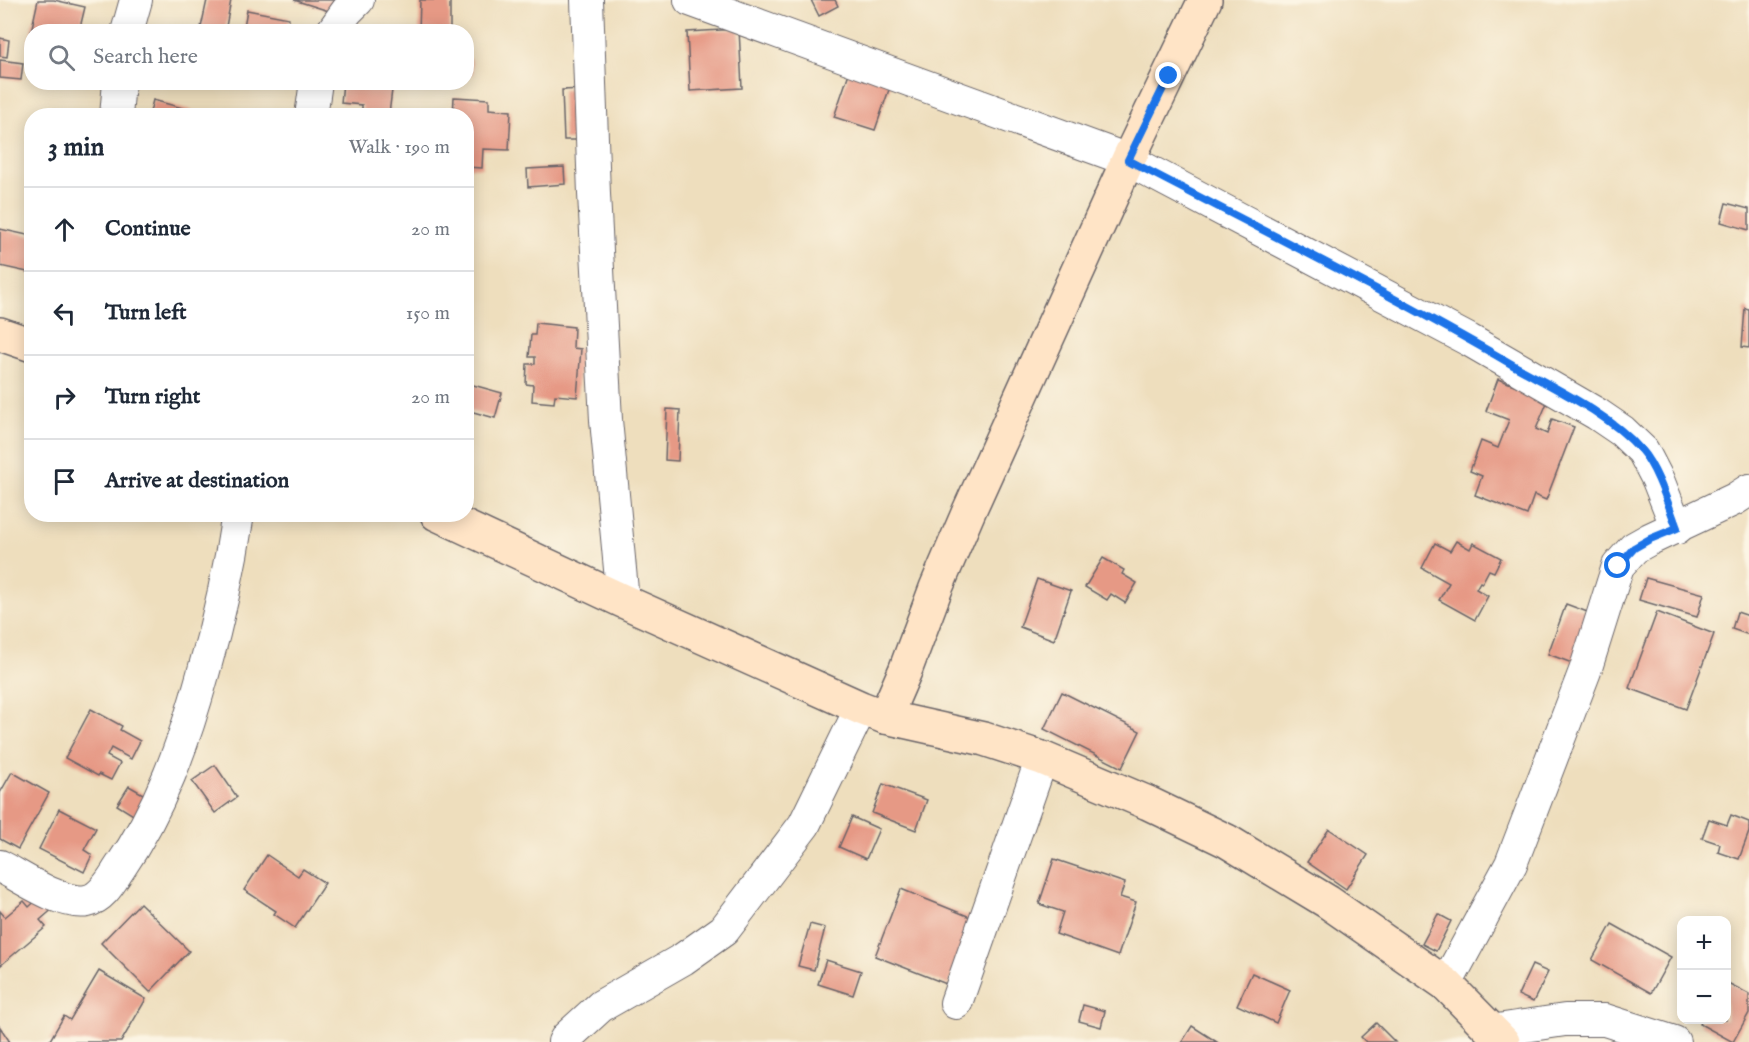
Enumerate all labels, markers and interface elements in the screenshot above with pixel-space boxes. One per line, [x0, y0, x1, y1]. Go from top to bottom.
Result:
search box [24, 24, 474, 90]
icon: search [45, 41, 78, 74]
text: Search here [93, 43, 198, 71]
route end [1155, 62, 1181, 88]
text: 3 min [48, 131, 104, 164]
text: Walk · 190 m [348, 135, 450, 160]
icon: ahead [48, 213, 81, 246]
text: Continue [105, 215, 191, 243]
text: 20 m [411, 217, 450, 242]
icon: left [48, 297, 81, 330]
text: Turn left [105, 299, 187, 327]
text: 150 m [406, 301, 450, 326]
icon: right [48, 381, 81, 414]
text: Turn right [105, 383, 200, 411]
text: 20 m [411, 385, 450, 410]
icon: arrive [48, 465, 81, 498]
text: Arrive at destination [105, 467, 289, 495]
route start [1604, 552, 1630, 578]
map controls [1677, 916, 1731, 1024]
button: + [1677, 916, 1731, 970]
button: − [1677, 970, 1731, 1024]

